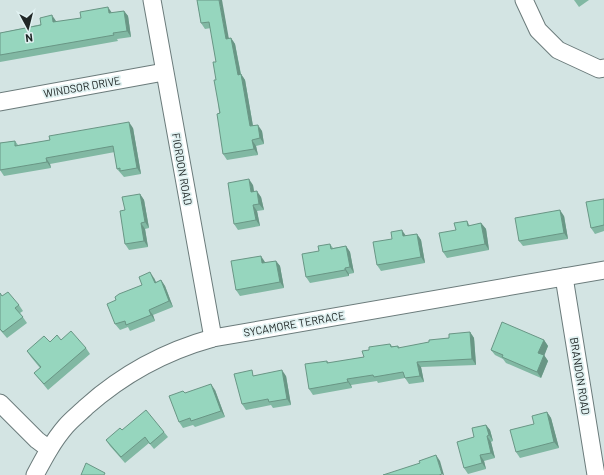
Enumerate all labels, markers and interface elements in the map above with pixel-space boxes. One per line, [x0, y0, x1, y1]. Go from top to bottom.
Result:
north arrow [8, 8, 48, 48]
text: N [25, 32, 34, 45]
street label: WINDSOR DRIVE [42, 73, 122, 100]
street label: FIORDON ROAD [170, 132, 195, 206]
street label: SYCAMORE TERRACE [242, 308, 346, 339]
street label: BRANDON ROAD [568, 336, 593, 416]

